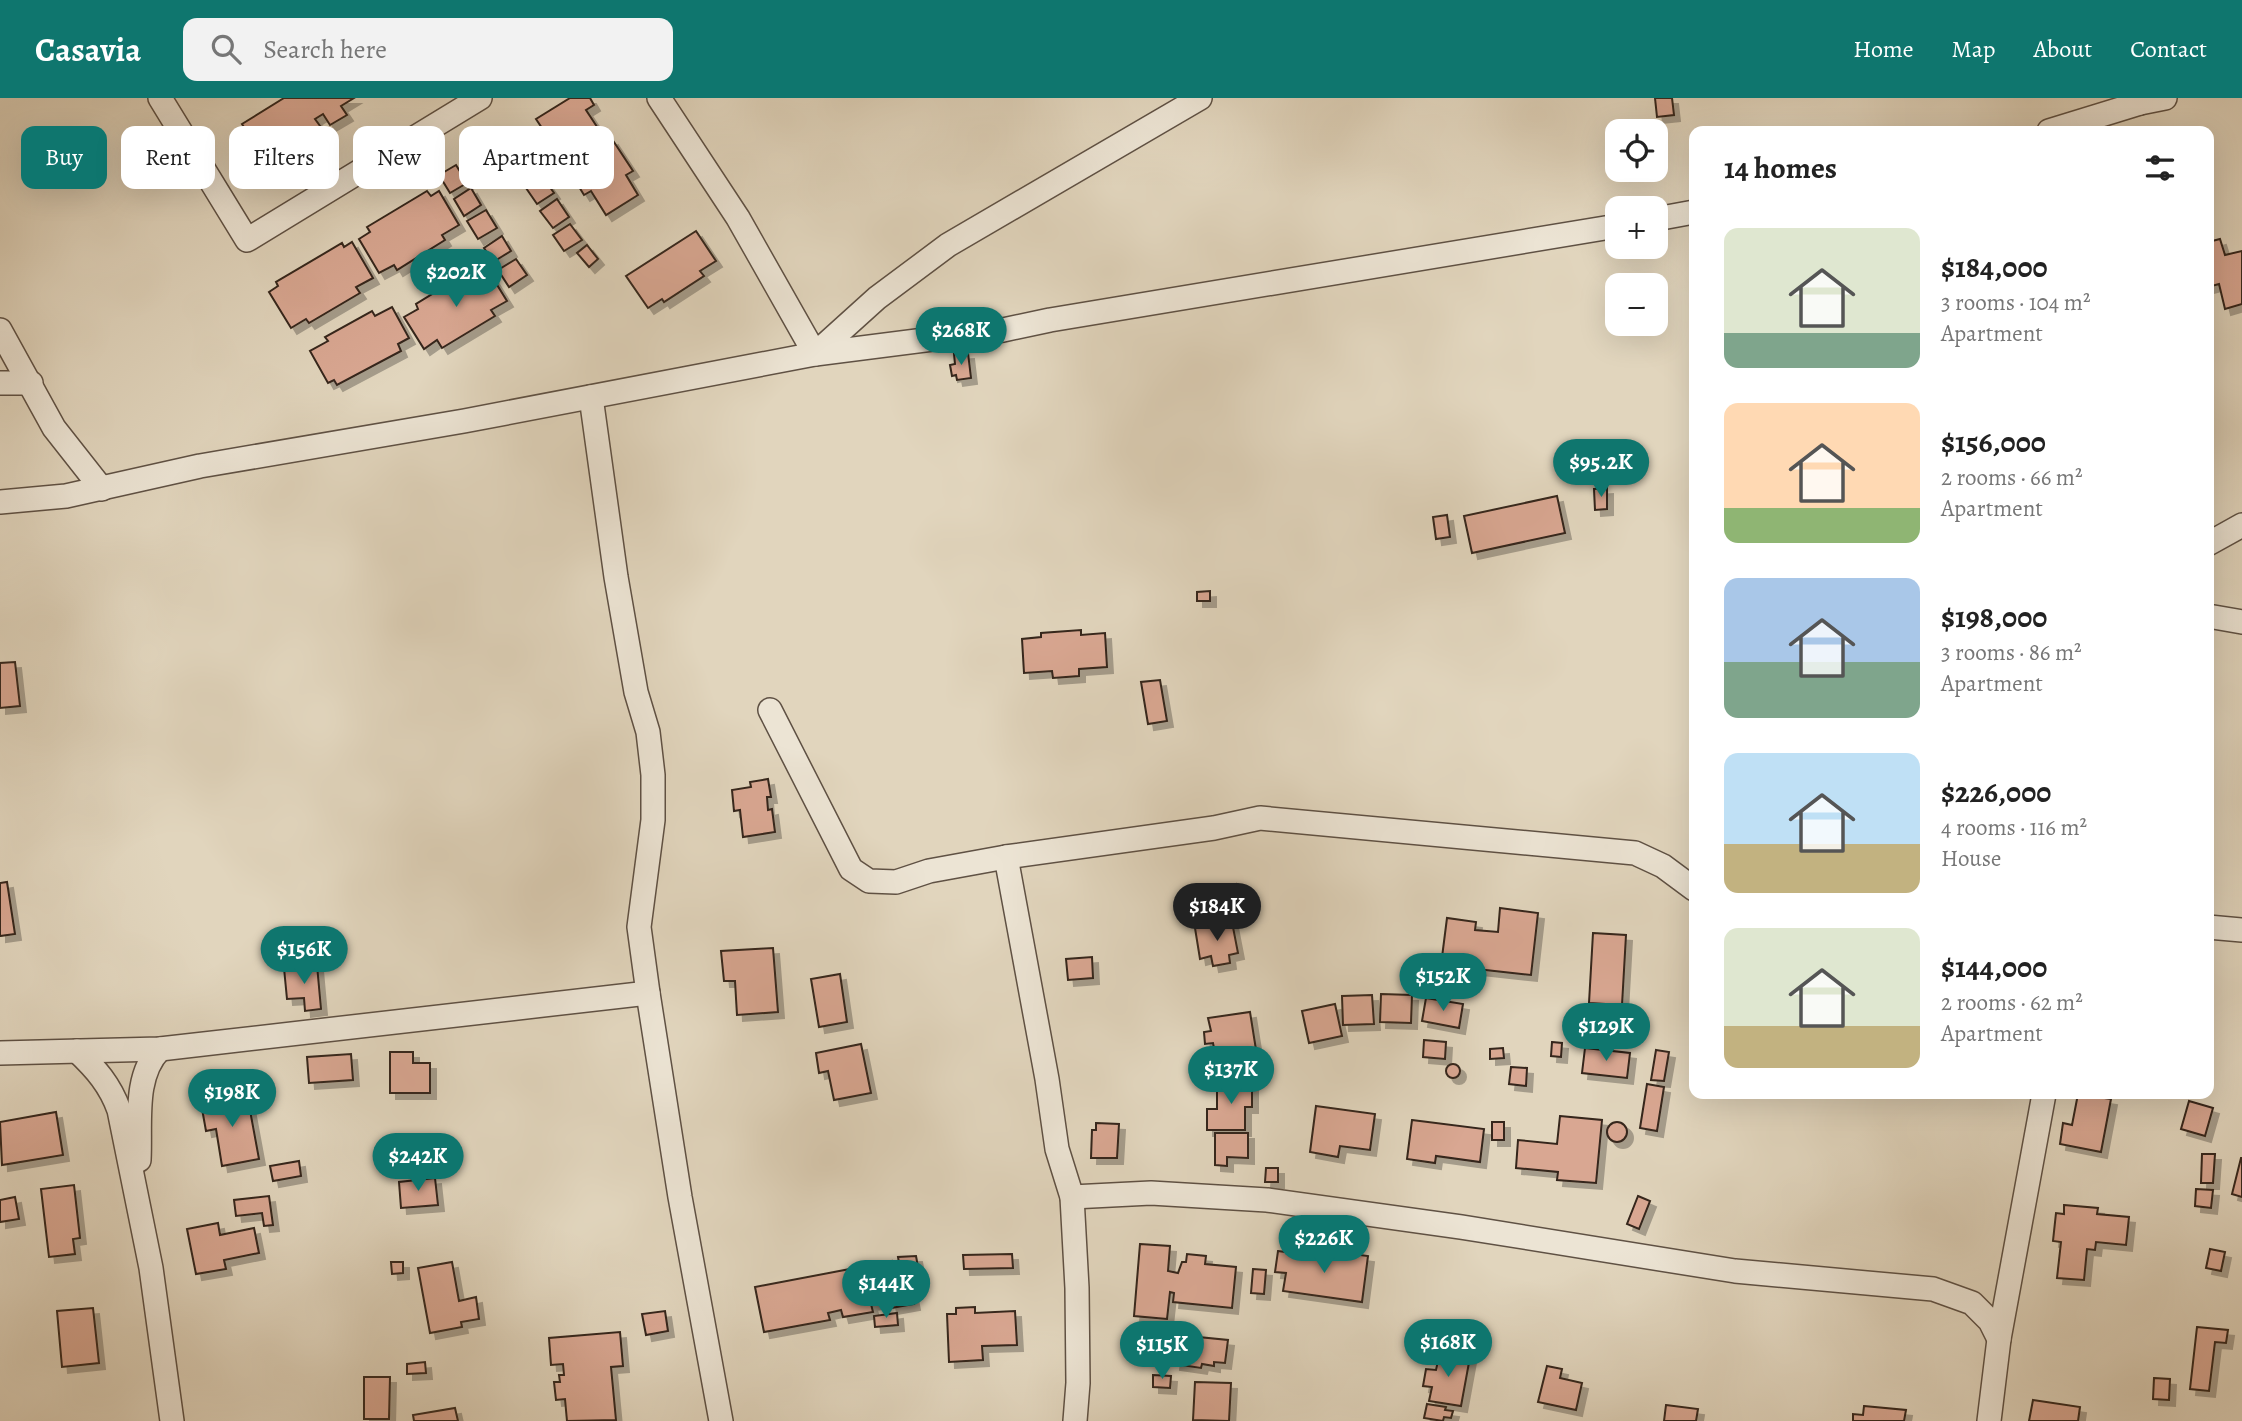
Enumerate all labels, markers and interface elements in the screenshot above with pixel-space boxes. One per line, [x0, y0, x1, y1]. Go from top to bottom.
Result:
search box [183, 18, 673, 81]
text: Casavia [35, 27, 141, 72]
icon: search [207, 30, 245, 68]
text: Search here [263, 32, 387, 67]
text: Home [1853, 33, 1914, 65]
text: Map [1952, 33, 1996, 65]
text: About [2034, 33, 2092, 65]
text: Contact [2130, 33, 2207, 65]
map controls [1605, 119, 1668, 336]
button: locate [1605, 119, 1668, 182]
chip: Buy [21, 126, 107, 189]
chip: Rent [121, 126, 215, 189]
chip: Filters [229, 126, 339, 189]
chip: New [353, 126, 445, 189]
chip: Apartment [459, 126, 614, 189]
text: 14 homes [1724, 148, 1837, 188]
icon: filters [2141, 149, 2179, 187]
button: + [1605, 196, 1668, 259]
text: $184,000 [1941, 247, 2048, 287]
pin: $202K [407, 250, 505, 309]
text: $202K [426, 256, 486, 287]
icon: home [1780, 256, 1864, 340]
button: − [1605, 273, 1668, 336]
text: 3 rooms · 104 m² [1941, 287, 2090, 318]
pin: $268K [912, 308, 1010, 367]
text: $268K [932, 314, 990, 345]
text: Apartment [1941, 318, 2043, 349]
text: $156,000 [1941, 422, 2046, 462]
icon: home [1780, 431, 1864, 515]
pin: $95.2K [1544, 440, 1658, 499]
text: $95.2K [1569, 446, 1633, 477]
text: 2 rooms · 66 m² [1941, 462, 2083, 493]
text: Apartment [1941, 493, 2043, 524]
text: $198,000 [1941, 597, 2047, 637]
icon: home [1780, 606, 1864, 690]
text: 3 rooms · 86 m² [1941, 637, 2082, 668]
text: Apartment [1941, 668, 2043, 699]
text: $226,000 [1941, 772, 2051, 812]
icon: home [1780, 781, 1864, 865]
text: 4 rooms · 116 m² [1941, 812, 2087, 843]
text: House [1941, 843, 2001, 874]
pin: $184K [1168, 884, 1266, 943]
text: $184K [1189, 890, 1245, 921]
pin: $156K [255, 926, 353, 986]
text: $156K [277, 933, 331, 964]
text: $144,000 [1941, 947, 2047, 987]
pin: $152K [1394, 954, 1492, 1013]
icon: home [1780, 956, 1864, 1040]
text: $152K [1416, 960, 1471, 991]
text: 2 rooms · 62 m² [1941, 987, 2083, 1018]
pin: $129K [1557, 1004, 1655, 1063]
text: $129K [1578, 1010, 1634, 1041]
text: Apartment [1941, 1018, 2043, 1049]
pin: $137K [1182, 1046, 1280, 1106]
text: $137K [1204, 1053, 1258, 1084]
pin: $198K [183, 1070, 281, 1129]
text: $198K [204, 1076, 260, 1107]
pin: $242K [369, 1134, 467, 1193]
text: $242K [389, 1140, 447, 1171]
pin: $226K [1275, 1216, 1373, 1275]
text: $226K [1295, 1222, 1353, 1253]
pin: $144K [837, 1260, 935, 1320]
text: $144K [858, 1267, 914, 1298]
pin: $168K [1399, 1320, 1497, 1379]
pin: $115K [1113, 1322, 1211, 1381]
text: $168K [1420, 1326, 1476, 1357]
text: $115K [1136, 1328, 1188, 1359]

